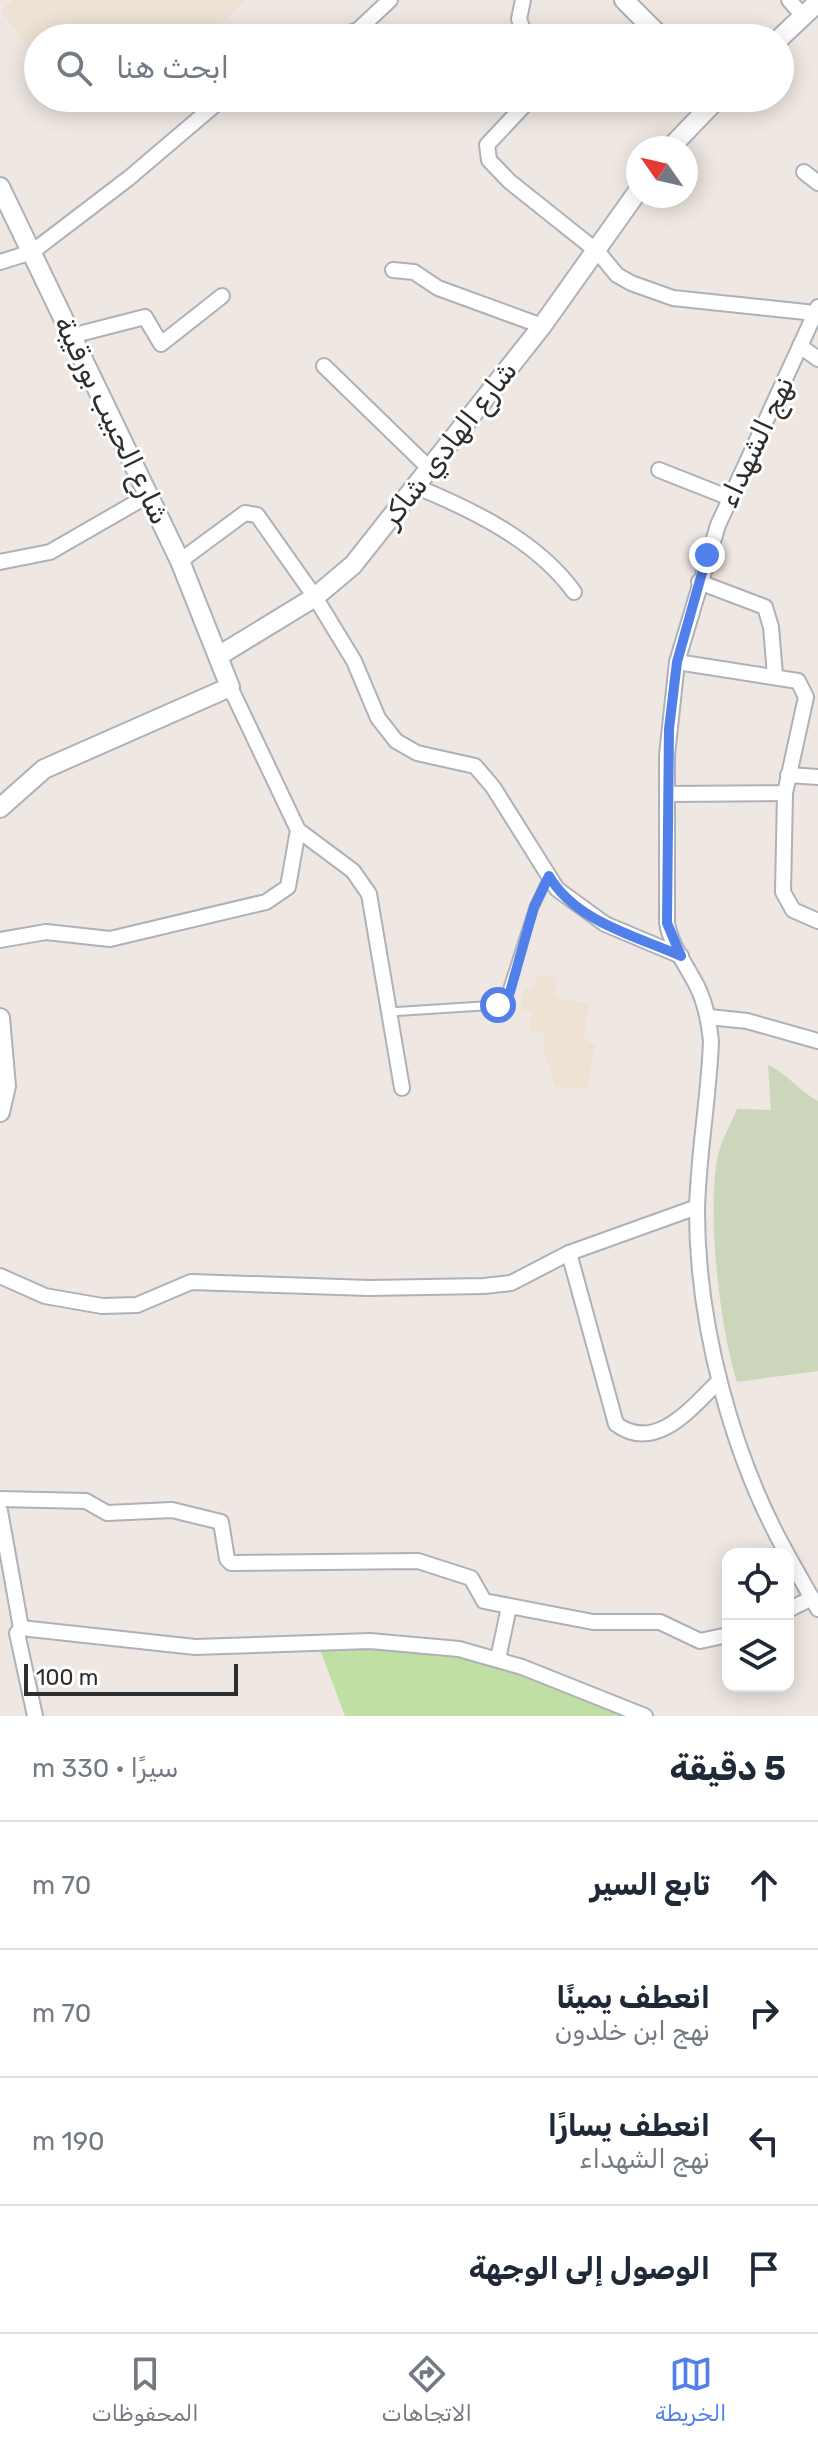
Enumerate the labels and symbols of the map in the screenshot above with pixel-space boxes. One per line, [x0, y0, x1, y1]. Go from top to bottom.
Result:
north arrow [626, 136, 698, 208]
street label: شارع الحبيب بورقيبة [44, 310, 177, 531]
street label: شارع الهادي شاكر [373, 355, 526, 537]
street label: نهج الشهداء [711, 371, 803, 514]
route end [689, 537, 725, 573]
route start [480, 987, 516, 1023]
scale bar [24, 1660, 238, 1696]

